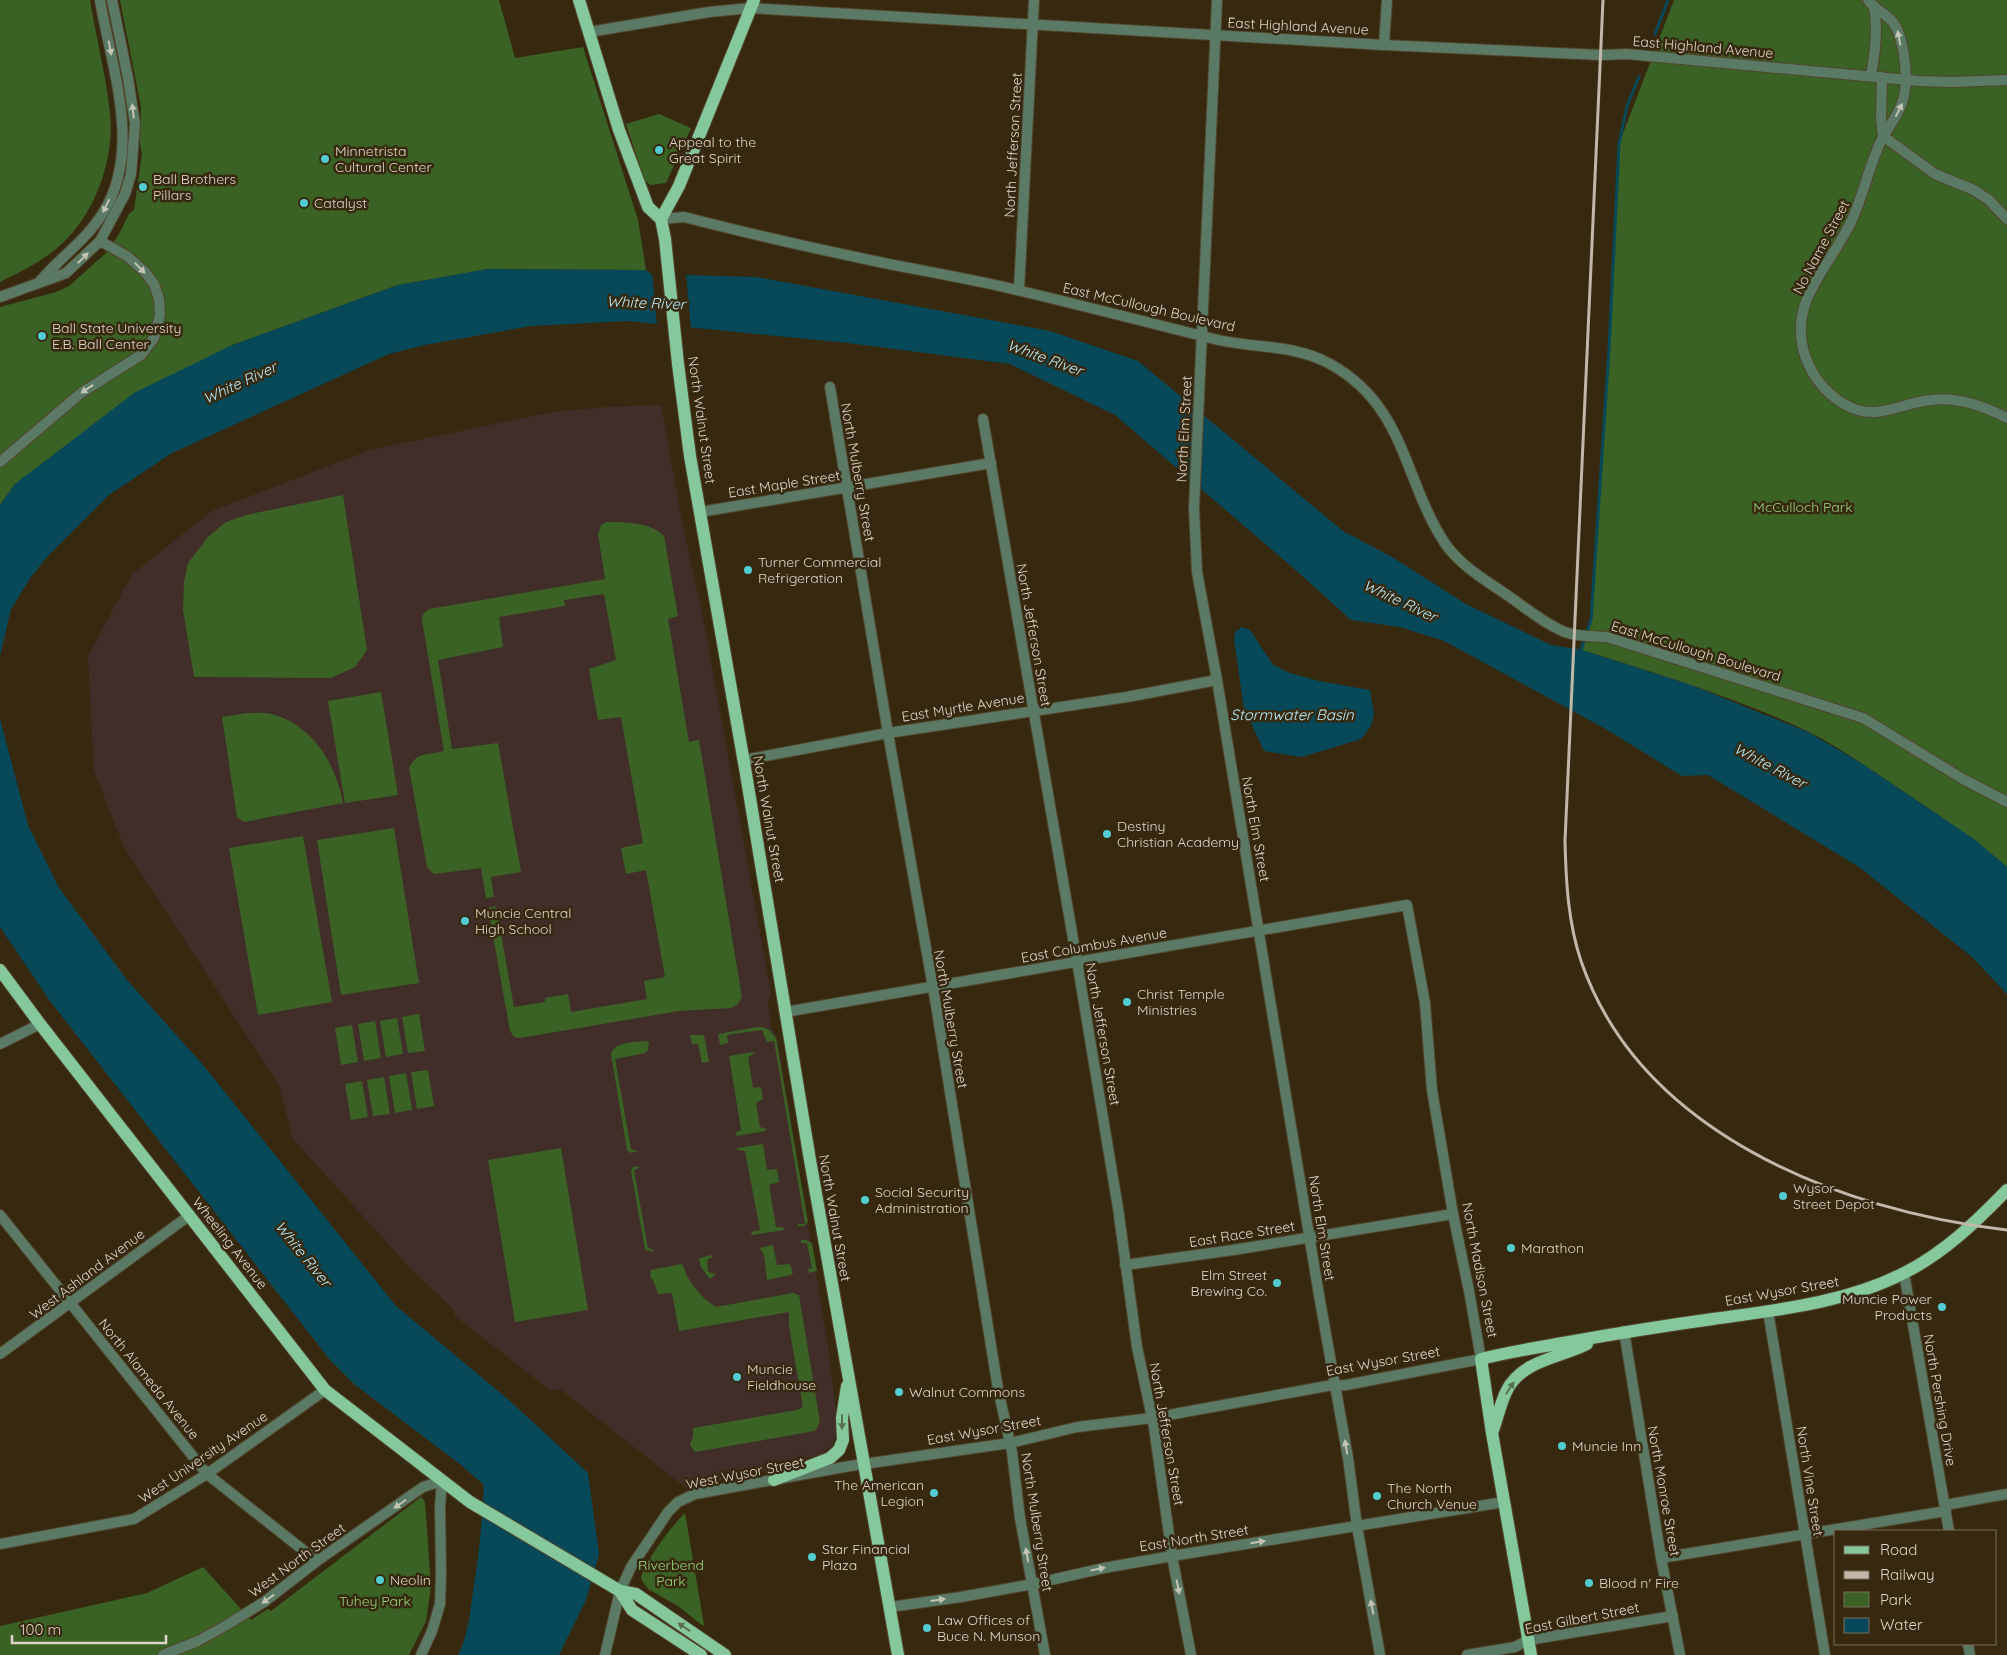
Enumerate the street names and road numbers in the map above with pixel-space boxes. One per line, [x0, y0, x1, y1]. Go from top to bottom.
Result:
street label: East Highland Avenue [1227, 13, 1369, 39]
street label: East Highland Avenue [1632, 32, 1774, 62]
street label: North Jefferson Street [1000, 72, 1026, 218]
street label: No Name Street [1789, 197, 1853, 297]
street label: East McCullough Boulevard [1061, 278, 1237, 336]
street label: North Walnut Street [684, 355, 720, 485]
street label: North Elm Street [1172, 375, 1196, 483]
street label: North Mulberry Street [837, 401, 879, 543]
street label: East Maple Street [727, 466, 842, 502]
street label: North Jefferson Street [1013, 562, 1056, 708]
street label: East McCullough Boulevard [1609, 617, 1783, 685]
street label: East Myrtle Avenue [900, 688, 1026, 726]
street label: North Walnut Street [749, 754, 789, 884]
street label: North Elm Street [1238, 775, 1274, 883]
street label: East Columbus Avenue [1020, 923, 1168, 967]
street label: North Mulberry Street [930, 948, 972, 1090]
street label: North Jefferson Street [1082, 961, 1125, 1107]
street label: North Walnut Street [815, 1153, 855, 1283]
street label: North Elm Street [1305, 1174, 1339, 1282]
street label: Wheeling Avenue [188, 1193, 272, 1293]
street label: North Madison Street [1458, 1201, 1502, 1339]
street label: East Race Street [1188, 1217, 1296, 1251]
street label: West Ashland Avenue [26, 1225, 148, 1323]
street label: East Wysor Street [1724, 1272, 1841, 1310]
street label: North Alameda Avenue [95, 1315, 203, 1443]
street label: North Pershing Drive [1920, 1332, 1961, 1468]
street label: East Wysor Street [1325, 1342, 1442, 1380]
street label: North Jefferson Street [1146, 1361, 1189, 1507]
street label: West University Avenue [135, 1407, 271, 1507]
street label: East Wysor Street [926, 1411, 1043, 1449]
street label: North Monroe Street [1644, 1424, 1684, 1558]
street label: North Vine Street [1792, 1425, 1828, 1537]
street label: North Mulberry Street [1017, 1451, 1057, 1593]
street label: West Wysor Street [684, 1453, 806, 1493]
street label: West North Street [245, 1519, 349, 1601]
street label: East North Street [1138, 1520, 1250, 1556]
street label: East Gilbert Street [1523, 1598, 1641, 1638]

